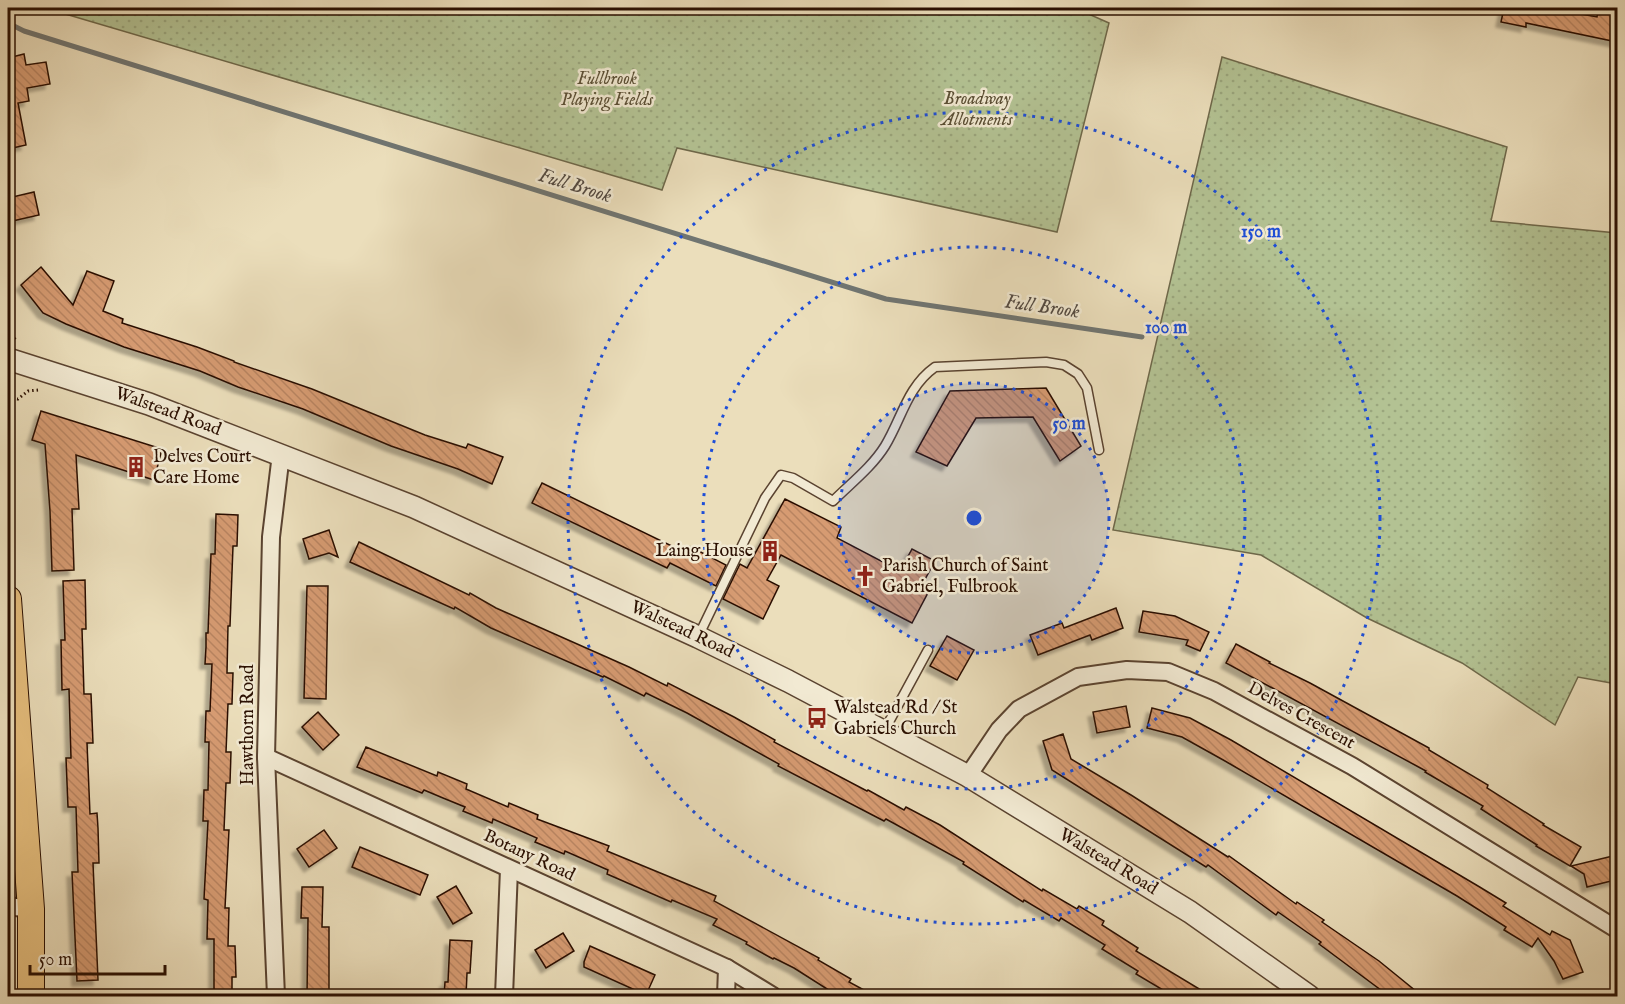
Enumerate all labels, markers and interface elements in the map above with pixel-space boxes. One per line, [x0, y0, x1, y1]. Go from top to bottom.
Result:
park label: Fullbrook Playing Fields [561, 68, 654, 112]
park label: Broadway Allotments [939, 88, 1013, 132]
water label: Full Brook [535, 163, 615, 209]
text: 150 m [1241, 221, 1281, 244]
water label: Full Brook [1003, 289, 1081, 325]
text: 100 m [1145, 317, 1187, 340]
street label: Walstead Road [112, 382, 225, 442]
text: 50 m [1052, 413, 1086, 436]
place label: Delves Court Care Home [153, 446, 251, 490]
building icon: Delves Court Care Home [124, 455, 148, 479]
centre of rings [964, 508, 984, 528]
building icon: Laing House [758, 539, 782, 563]
place label: Laing House [656, 540, 753, 563]
place label: Parish Church of Saint Gabriel, Fulbrook [882, 555, 1048, 599]
church icon: Parish Church of Saint Gabriel, Fulbrook [853, 564, 877, 588]
street label: Walstead Road [627, 596, 738, 664]
street label: Hawthorn Road [237, 664, 260, 785]
street label: Delves Crescent [1243, 677, 1359, 755]
place label: Walstead Rd / St Gabriels Church [834, 697, 957, 741]
bus stop icon: Walstead Rd / St Gabriels Church [805, 706, 829, 730]
street label: Walstead Road [1054, 823, 1162, 901]
street label: Botany Road [480, 825, 579, 887]
scale bar [30, 938, 165, 976]
text: 50 m [39, 949, 72, 972]

